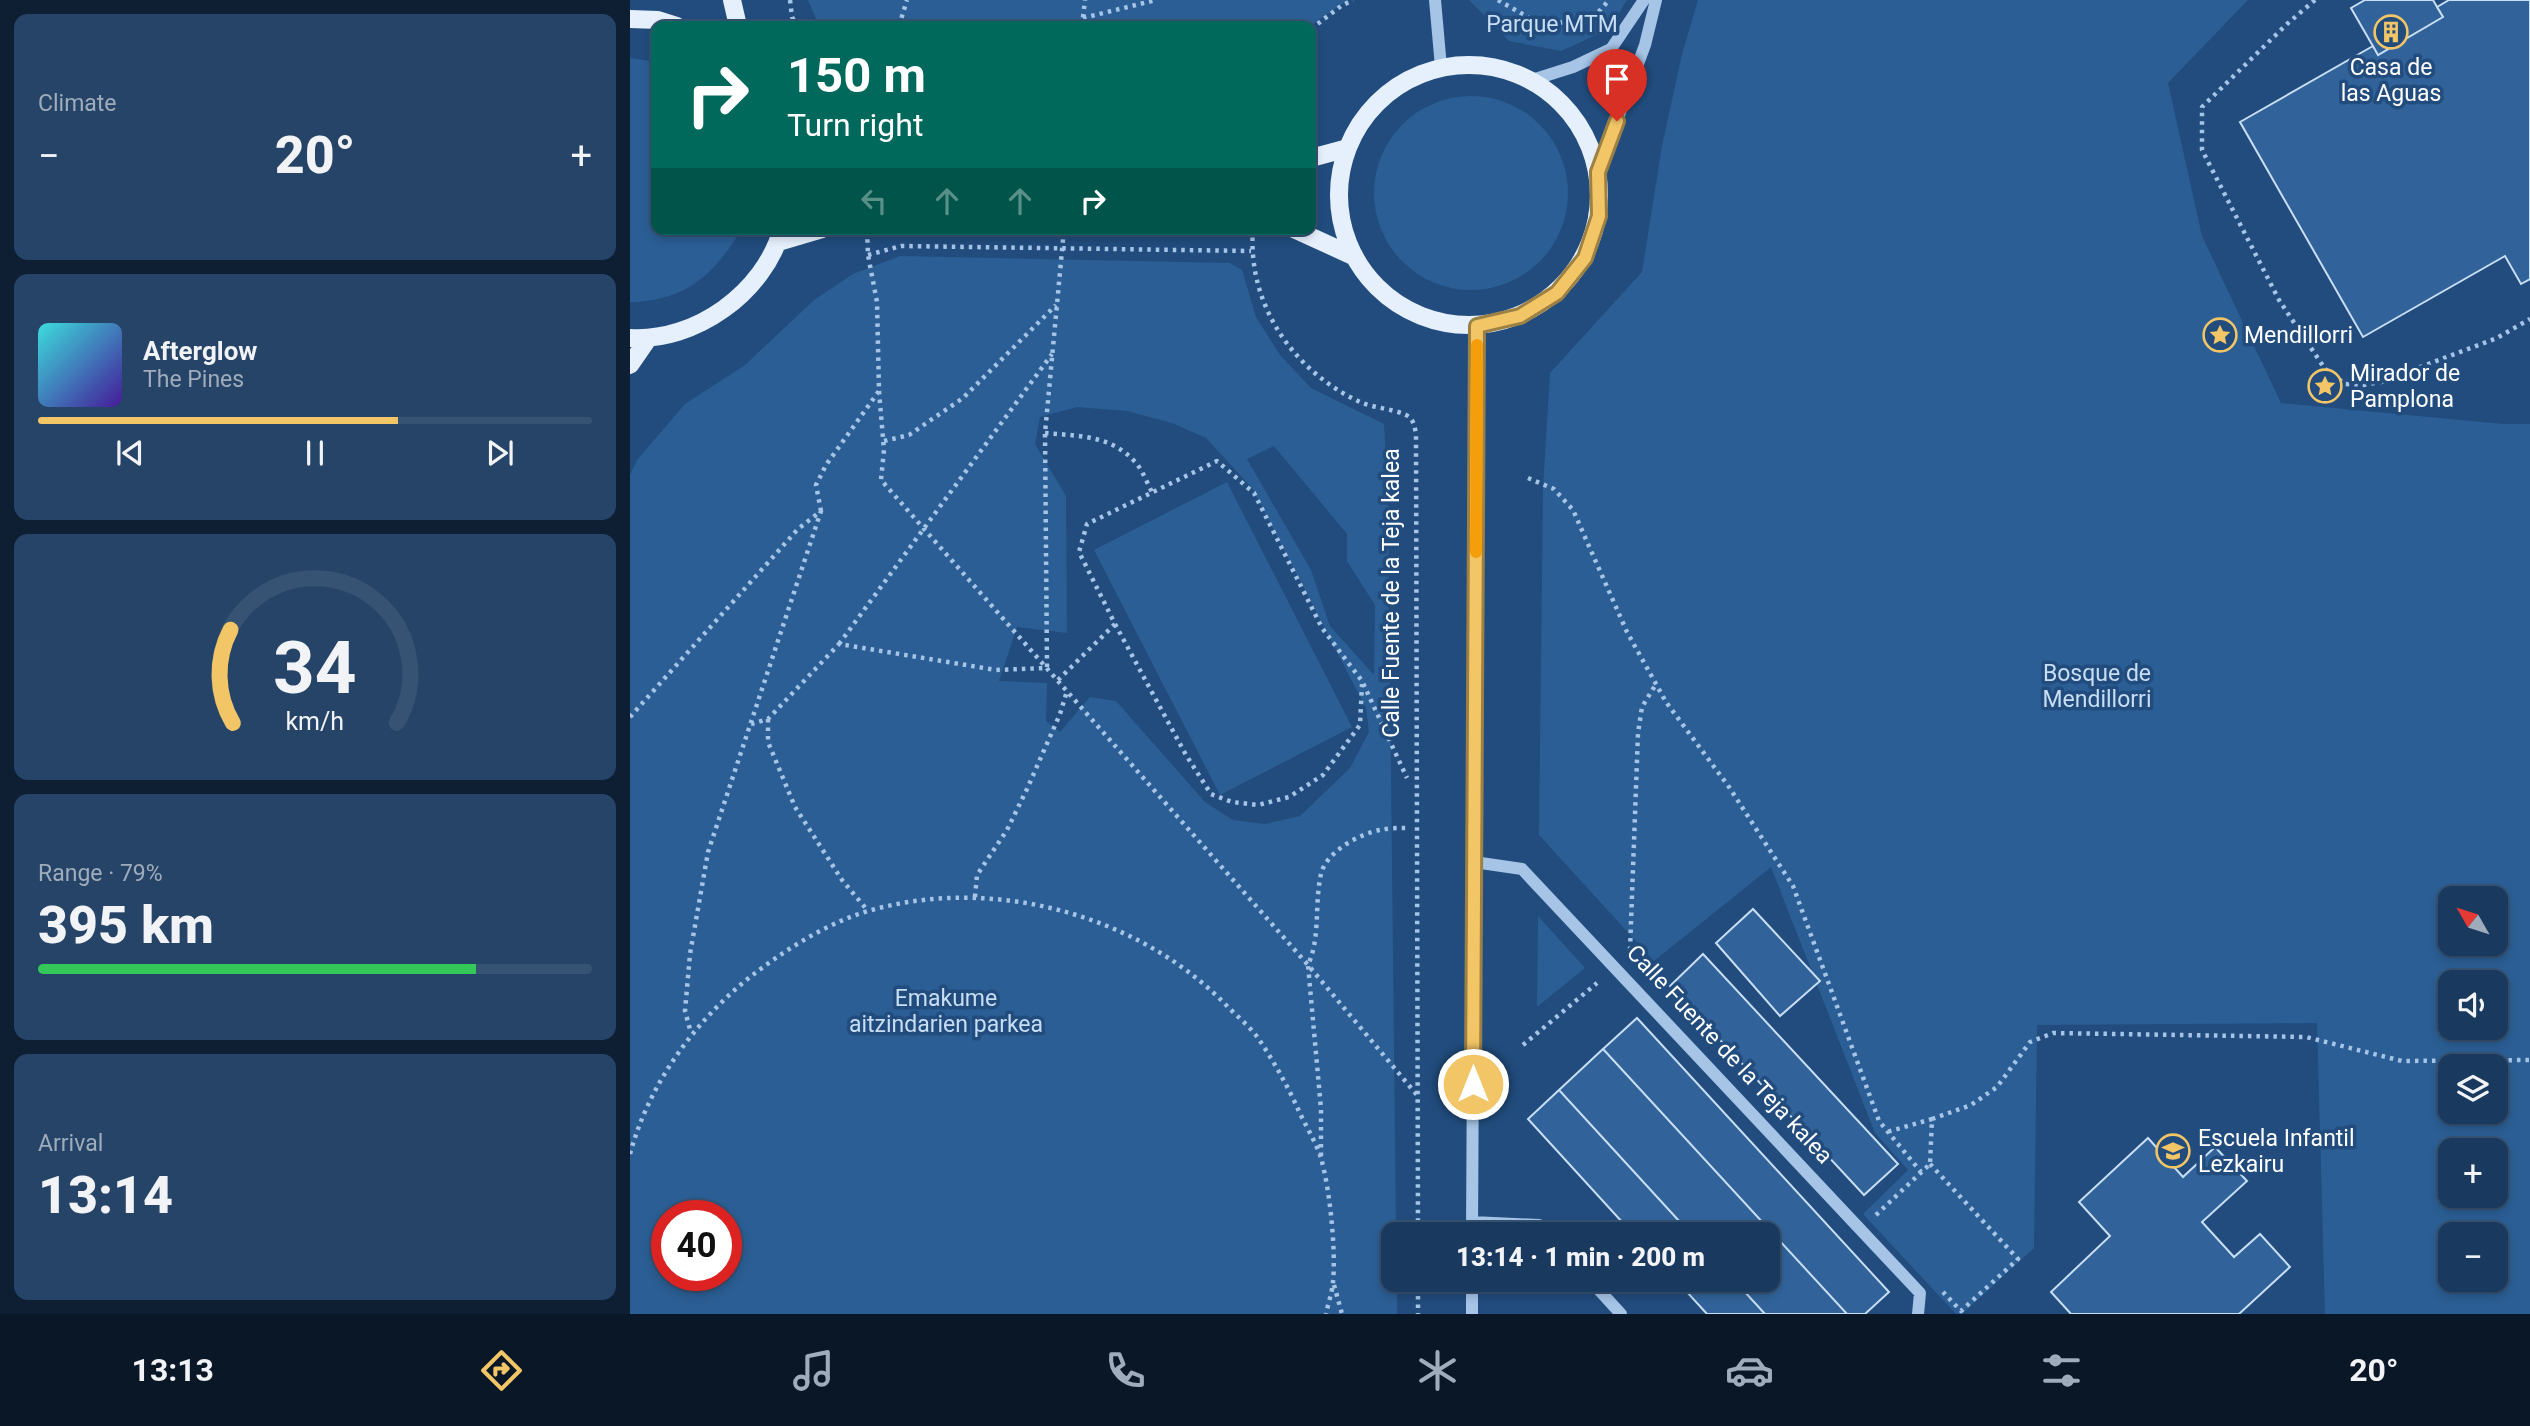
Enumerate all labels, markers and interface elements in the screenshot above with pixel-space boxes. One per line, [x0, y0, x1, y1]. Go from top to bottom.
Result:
park label: Parque MTM [1486, 11, 1618, 38]
building icon: Casa de las Aguas [2372, 13, 2410, 51]
text: 150 m [787, 47, 926, 104]
icon: right [672, 49, 763, 140]
pin [1587, 49, 1647, 121]
place label: Casa de las Aguas [2341, 54, 2441, 107]
icon: arrive [1598, 60, 1636, 98]
text: Climate [38, 90, 117, 117]
text: Turn right [787, 106, 923, 144]
text: 20° [275, 125, 355, 186]
text: − [38, 134, 60, 178]
text: + [570, 134, 592, 178]
icon: left [855, 182, 893, 220]
icon: ahead [928, 182, 966, 220]
icon: ahead [1001, 182, 1039, 220]
icon: right [1074, 182, 1112, 220]
place icon: Mendillorri [2201, 316, 2239, 354]
place label: Mendillorri [2244, 322, 2353, 349]
text: Afterglow [143, 336, 257, 366]
place label: Mirador de Pamplona [2350, 360, 2460, 413]
text: The Pines [143, 366, 244, 393]
place icon: Mirador de Pamplona [2306, 367, 2344, 405]
icon: previous [111, 434, 149, 472]
icon: pause [296, 434, 334, 472]
icon: next [481, 434, 519, 472]
street label: Calle Fuente de la Teja kalea [1378, 448, 1405, 738]
text: 34 [273, 625, 357, 711]
park label: Bosque de Mendillorri [2042, 660, 2152, 713]
text: km/h [286, 707, 344, 736]
text: Range · 79% [38, 860, 163, 887]
north arrow [2438, 886, 2508, 956]
map controls [2438, 886, 2508, 1292]
text: 395 km [38, 895, 214, 956]
street label: Calle Fuente de la Teja kalea [1621, 939, 1838, 1169]
button: sound [2438, 970, 2508, 1040]
park label: Emakume aitzindarien parkea [849, 985, 1043, 1038]
position arrow [1436, 1047, 1510, 1121]
button: layers [2438, 1054, 2508, 1124]
place label: Escuela Infantil Lezkairu [2198, 1125, 2355, 1178]
text: Arrival [38, 1130, 103, 1157]
school or university icon: Escuela Infantil Lezkairu [2154, 1132, 2192, 1170]
button: + [2438, 1138, 2508, 1208]
text: 13:14 [38, 1165, 173, 1226]
speed limit sign: 40 [651, 1200, 742, 1291]
button: − [2438, 1222, 2508, 1292]
text: 13:14 · 1 min · 200 m [1456, 1242, 1705, 1272]
icon: directions [477, 1346, 526, 1395]
icon: music [789, 1346, 838, 1395]
icon: phone [1101, 1346, 1150, 1395]
icon: climate [1413, 1346, 1462, 1395]
icon: car [1725, 1346, 1774, 1395]
icon: filters [2037, 1346, 2086, 1395]
text: 13:13 [132, 1351, 214, 1389]
text: 20° [2349, 1351, 2398, 1389]

